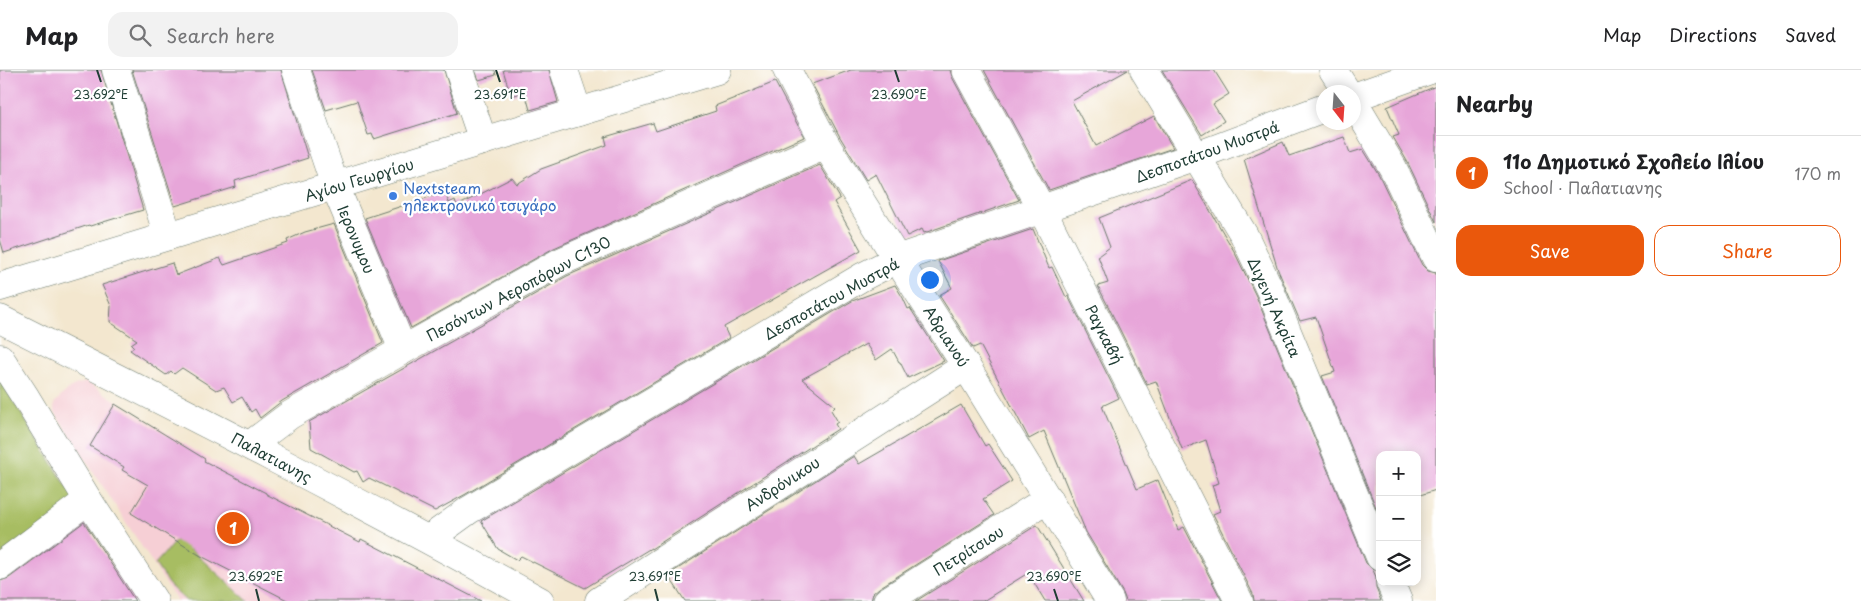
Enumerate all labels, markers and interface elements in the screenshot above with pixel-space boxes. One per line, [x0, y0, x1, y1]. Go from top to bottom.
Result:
search box [108, 12, 458, 57]
text: Map [25, 17, 78, 53]
icon: search [126, 21, 154, 49]
text: Search here [166, 21, 275, 49]
text: Map [1603, 21, 1641, 48]
text: Directions [1669, 21, 1757, 48]
text: Saved [1785, 21, 1836, 48]
text: 23.692°E [74, 85, 128, 103]
text: 23.691°E [474, 85, 526, 103]
text: 23.690°E [871, 85, 927, 103]
north arrow [1316, 85, 1361, 130]
text: Nearby [1456, 87, 1533, 119]
street label: Δεσποτάτου Μυστρά [1132, 114, 1282, 188]
text: 11ο Δημοτικό Σχολείο Ιλίου [1503, 147, 1764, 175]
street label: Αγίου Γεωργίου [302, 151, 416, 207]
text: 1 [1468, 161, 1476, 185]
text: 170 m [1795, 161, 1841, 185]
text: School · Παλατιανης [1503, 175, 1662, 199]
place label: Nextsteam ηλεκτρονικό τσιγάρο [403, 176, 556, 216]
marker: Nextsteam ηλεκτρονικό τσιγάρο [387, 190, 399, 202]
street label: Ιερονυμου [332, 201, 382, 277]
button: Save [1456, 225, 1644, 276]
button: Share [1654, 225, 1841, 276]
street label: Πεσόντων Αεροπόρων C130 [422, 230, 614, 346]
street label: Δεσποτάτου Μυστρά [759, 251, 903, 345]
street label: Διγενή Ακρίτα [1243, 253, 1307, 361]
your location [917, 267, 943, 293]
street label: Ραγκαβή [1080, 300, 1130, 368]
street label: Αδριανού [919, 301, 975, 371]
street label: Παλατιανης [228, 426, 317, 488]
street label: Ανδρόνικου [740, 450, 824, 516]
map controls [1376, 451, 1421, 586]
button: + [1376, 451, 1421, 496]
button: − [1376, 496, 1421, 541]
pin: 1 [217, 509, 249, 547]
street label: Πετρίτσιου [928, 519, 1008, 581]
button: layers [1376, 541, 1421, 586]
text: 23.692°E [229, 567, 283, 585]
text: 23.691°E [629, 567, 681, 585]
text: 23.690°E [1026, 567, 1082, 585]

